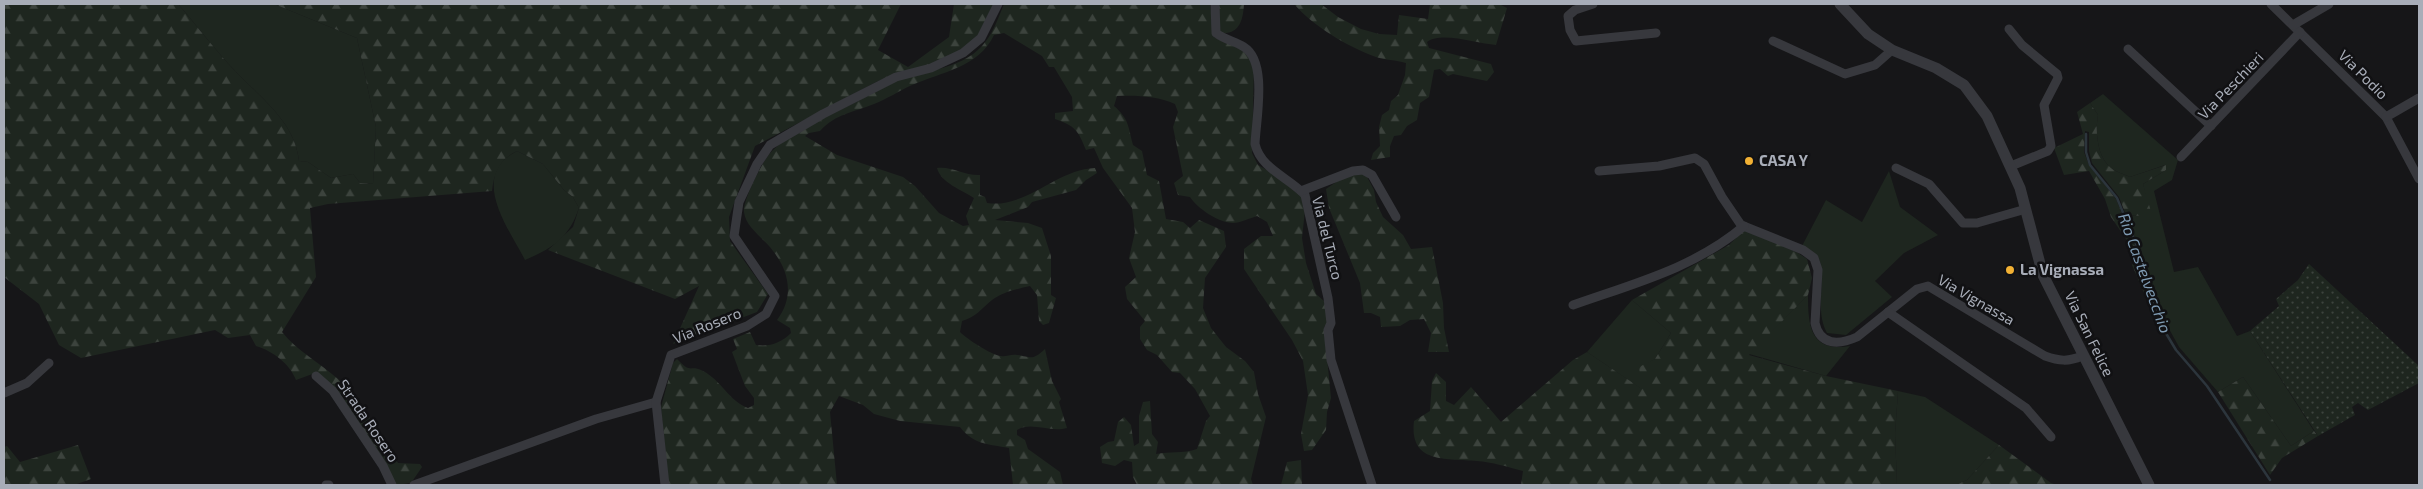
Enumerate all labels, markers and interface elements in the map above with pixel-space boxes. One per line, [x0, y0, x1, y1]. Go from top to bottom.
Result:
street label: Via Podio [2335, 46, 2392, 103]
street label: Via Peschieri [2194, 48, 2267, 123]
place label: CASA Y [1759, 151, 1809, 169]
marker: CASA Y [1743, 155, 1755, 167]
street label: Via del Turco [1309, 194, 1347, 281]
water label: Rio Castelvecchio [2115, 210, 2176, 335]
place label: La Vignassa [2020, 260, 2104, 278]
marker: La Vignassa [2004, 264, 2016, 276]
street label: Via Vignassa [1935, 270, 2018, 328]
street label: Via San Felice [2062, 288, 2118, 379]
street label: Via Rosero [670, 303, 743, 347]
street label: Strada Rosero [334, 376, 403, 465]

